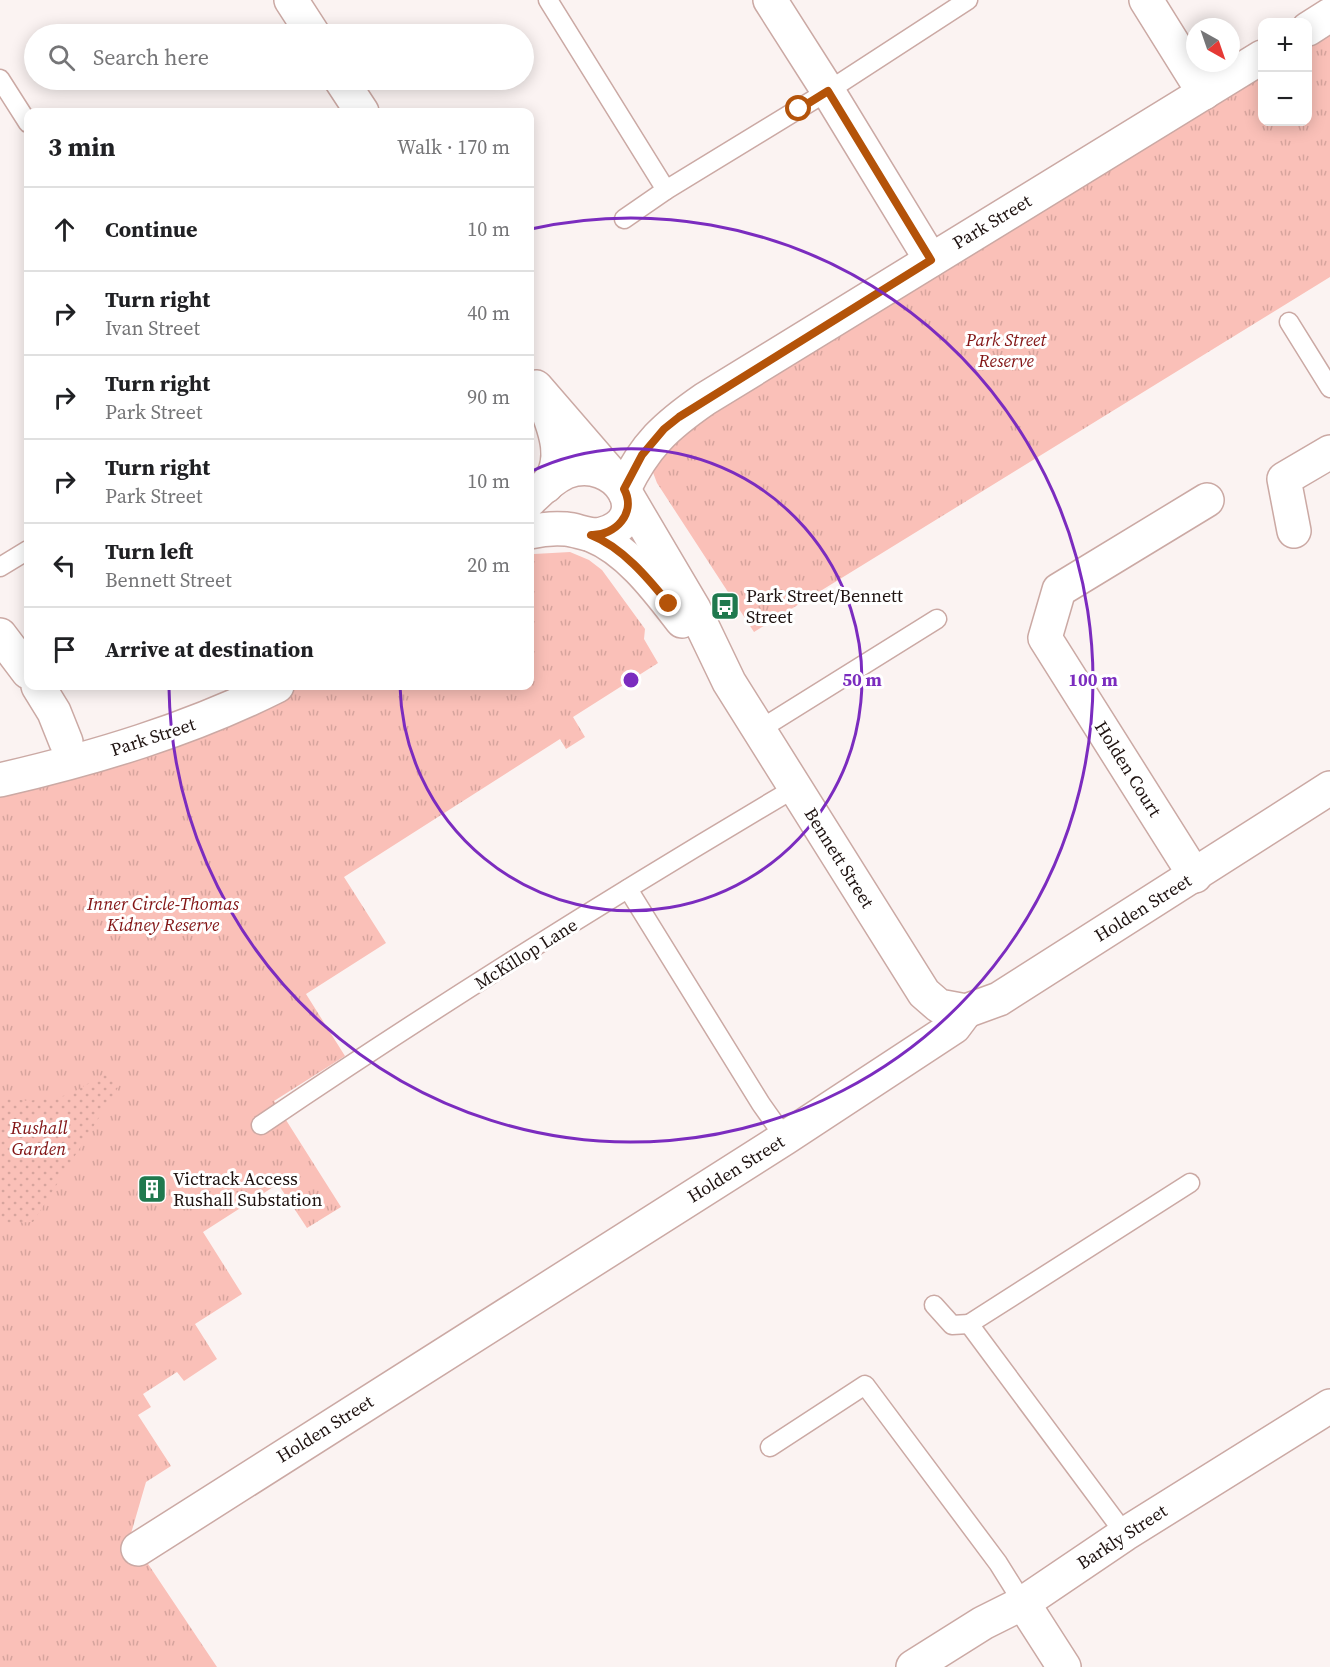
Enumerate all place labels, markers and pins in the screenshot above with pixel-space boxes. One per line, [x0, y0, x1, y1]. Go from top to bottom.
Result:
place label: Park Street/Bennett Street [746, 583, 903, 629]
bus stop icon: Park Street/Bennett Street [709, 590, 741, 622]
centre of rings [621, 670, 641, 690]
place label: Victrack Access Rushall Substation [173, 1166, 322, 1212]
building icon: Victrack Access Rushall Substation [136, 1173, 168, 1205]

